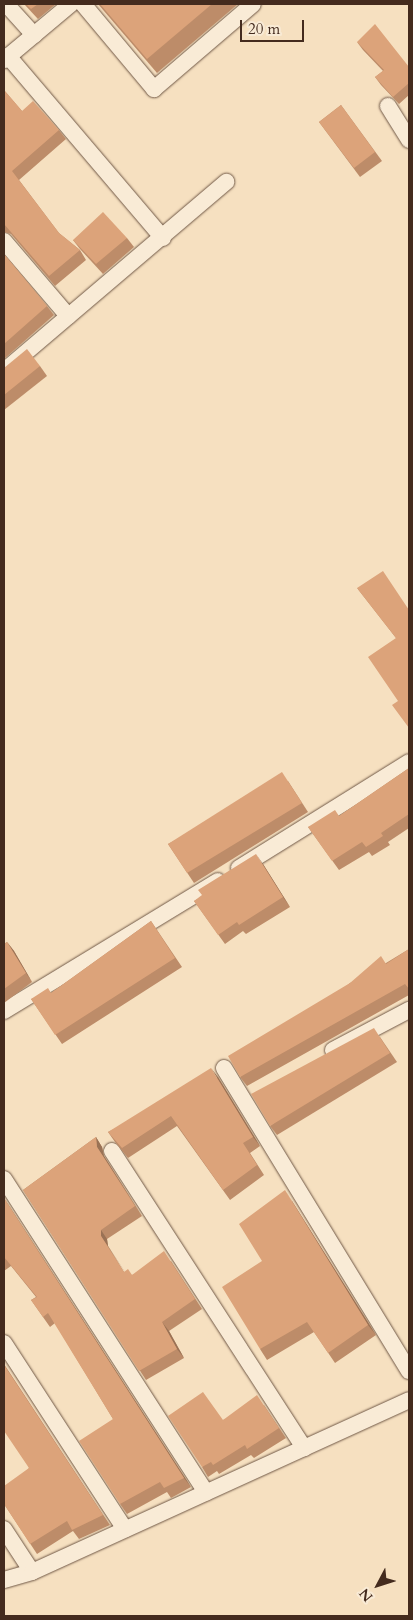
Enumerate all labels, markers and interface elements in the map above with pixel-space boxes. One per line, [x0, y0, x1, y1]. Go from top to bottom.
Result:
scale bar [243, 10, 307, 42]
text: 20 m [248, 19, 280, 39]
north arrow [353, 1560, 403, 1610]
text: N [355, 1584, 377, 1606]

